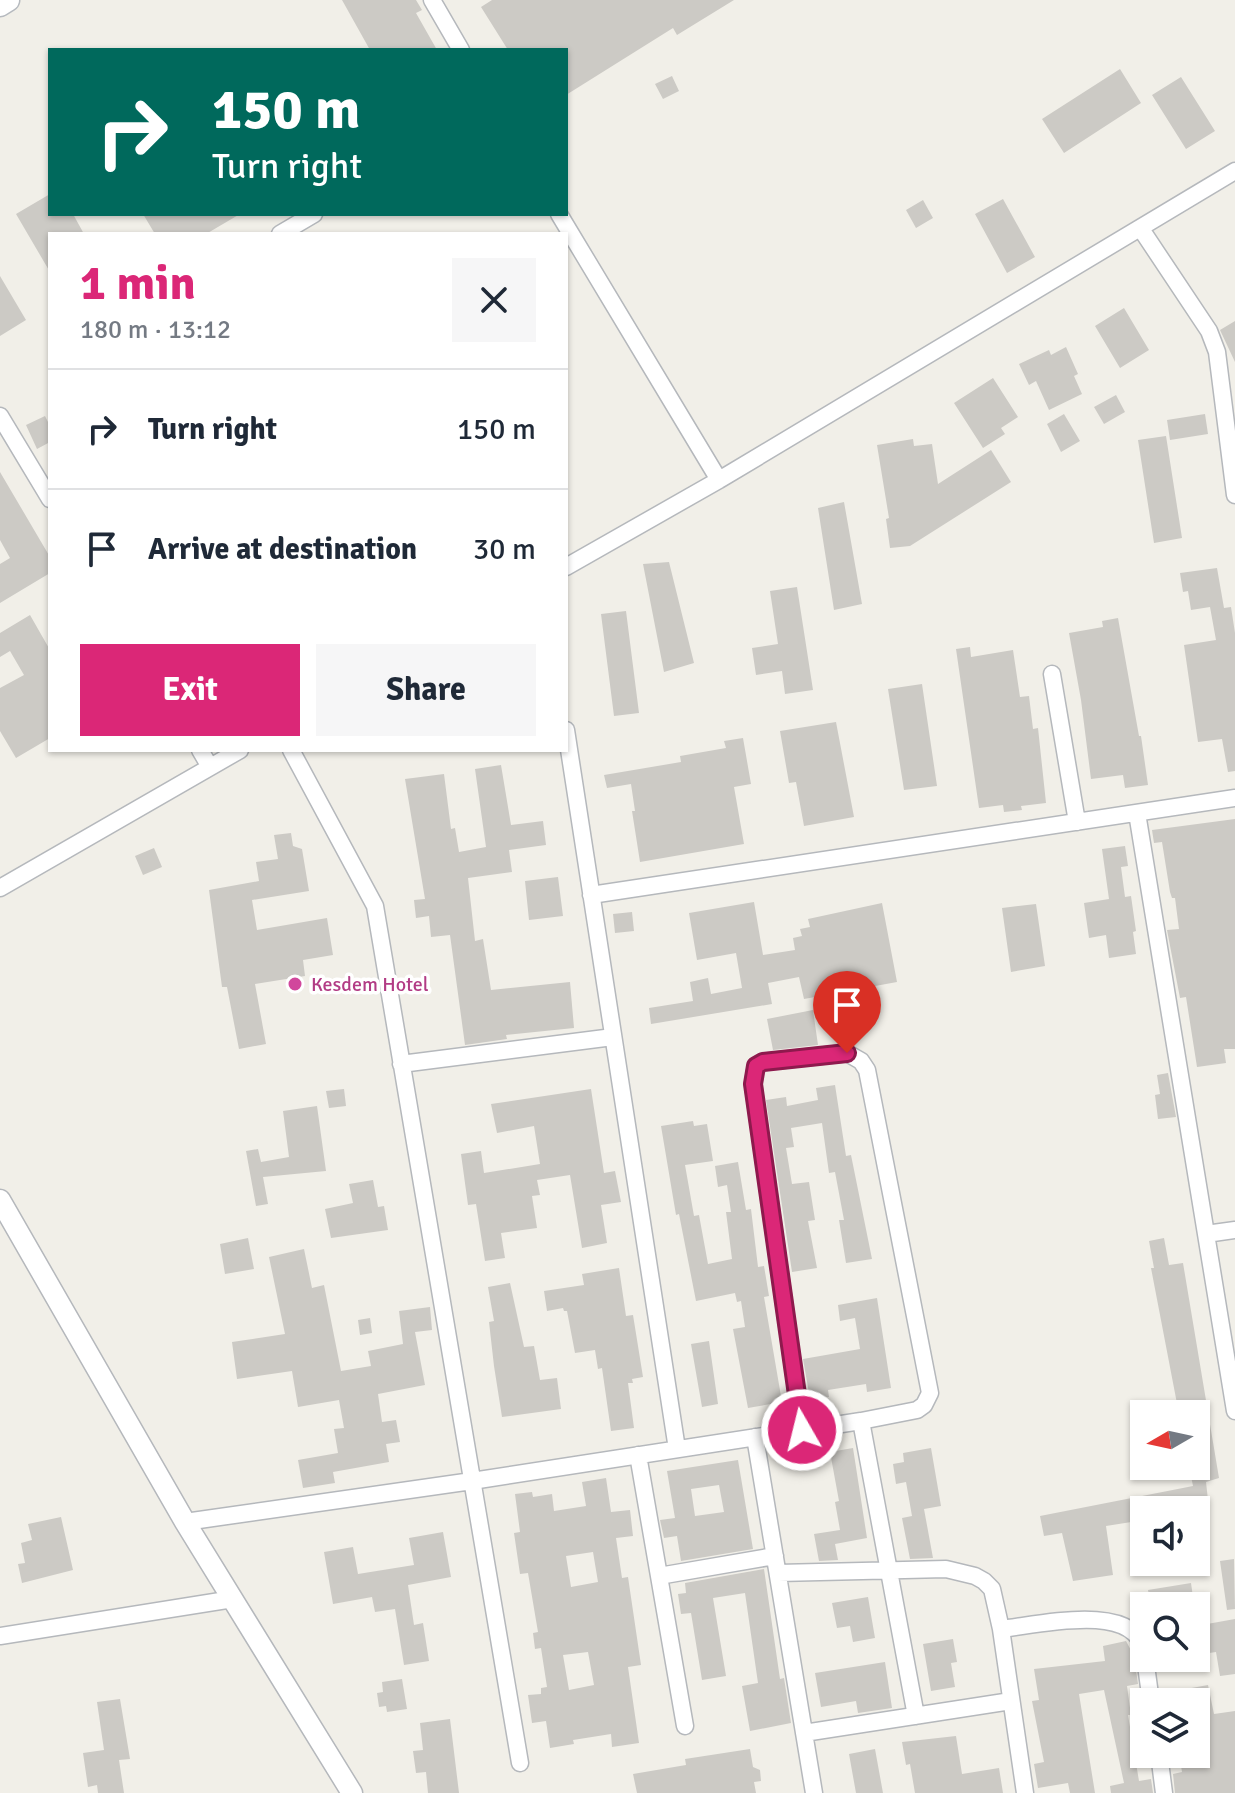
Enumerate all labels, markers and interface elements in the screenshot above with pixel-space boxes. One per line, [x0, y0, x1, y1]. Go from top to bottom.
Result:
text: 150 m [212, 75, 360, 144]
icon: right [80, 80, 184, 184]
text: Turn right [212, 144, 362, 189]
text: 1 min [80, 254, 196, 313]
button: close [452, 258, 536, 342]
text: 180 m · 13:12 [80, 314, 231, 346]
icon: right [80, 407, 124, 451]
text: Turn right [148, 411, 277, 448]
text: 150 m [457, 411, 536, 448]
icon: arrive [80, 527, 124, 571]
text: Arrive at destination [148, 531, 417, 568]
text: 30 m [473, 531, 536, 568]
button: Exit [80, 644, 300, 736]
button: Share [316, 644, 536, 736]
pin [813, 971, 881, 1053]
place label: Kesdem Hotel [311, 972, 429, 997]
marker: Kesdem Hotel [286, 975, 304, 993]
icon: arrive [825, 983, 869, 1027]
position arrow [760, 1388, 844, 1472]
north arrow [1130, 1400, 1210, 1480]
map controls [1130, 1400, 1210, 1768]
button: sound [1130, 1496, 1210, 1576]
button: search [1130, 1592, 1210, 1672]
button: layers [1130, 1688, 1210, 1768]

